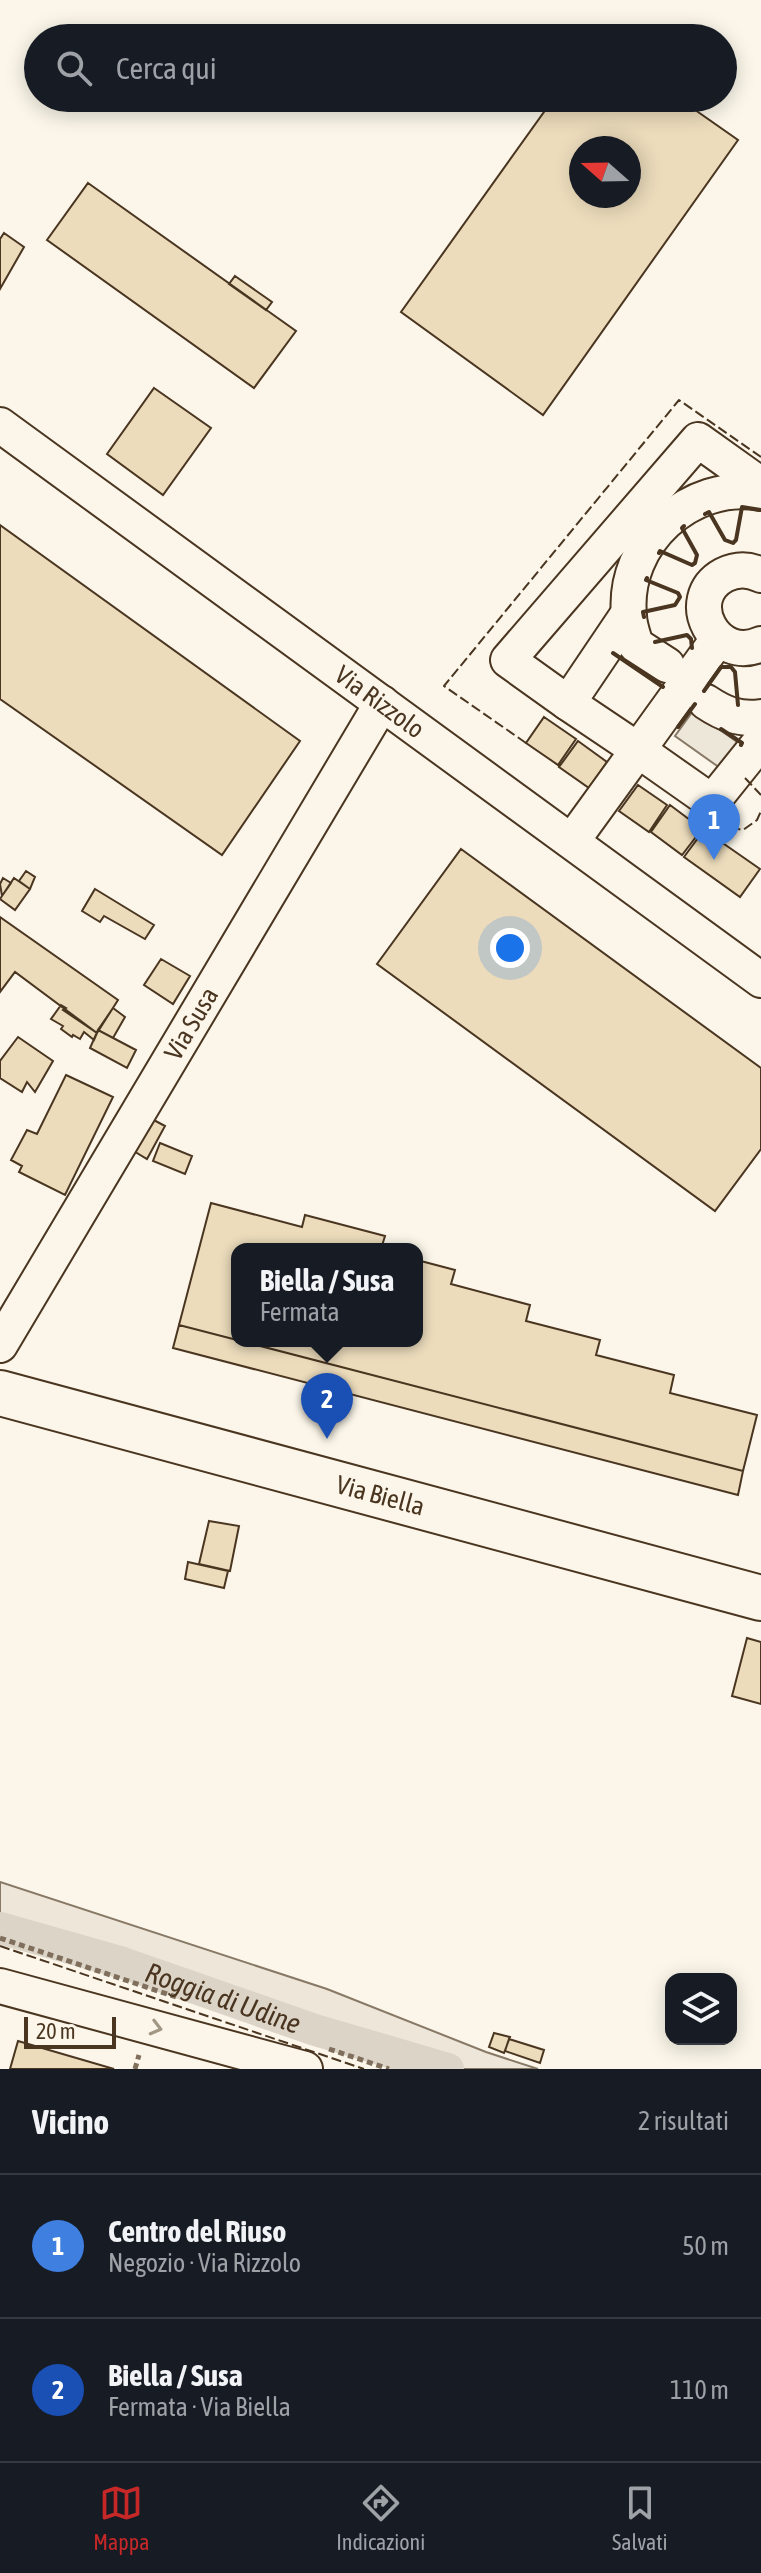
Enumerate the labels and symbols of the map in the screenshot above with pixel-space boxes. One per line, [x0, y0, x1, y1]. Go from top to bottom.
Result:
north arrow [569, 136, 641, 208]
street label: Via Rizzolo [329, 659, 430, 744]
pin: 1 [688, 794, 740, 860]
your location [490, 928, 530, 968]
street label: Via Susa [158, 982, 224, 1065]
pin: 2 [301, 1373, 353, 1439]
street label: Via Biella [333, 1469, 428, 1522]
water label: Roggia di Udine [141, 1956, 305, 2040]
scale bar [24, 2013, 116, 2049]
one-way arrow [149, 2019, 163, 2036]

